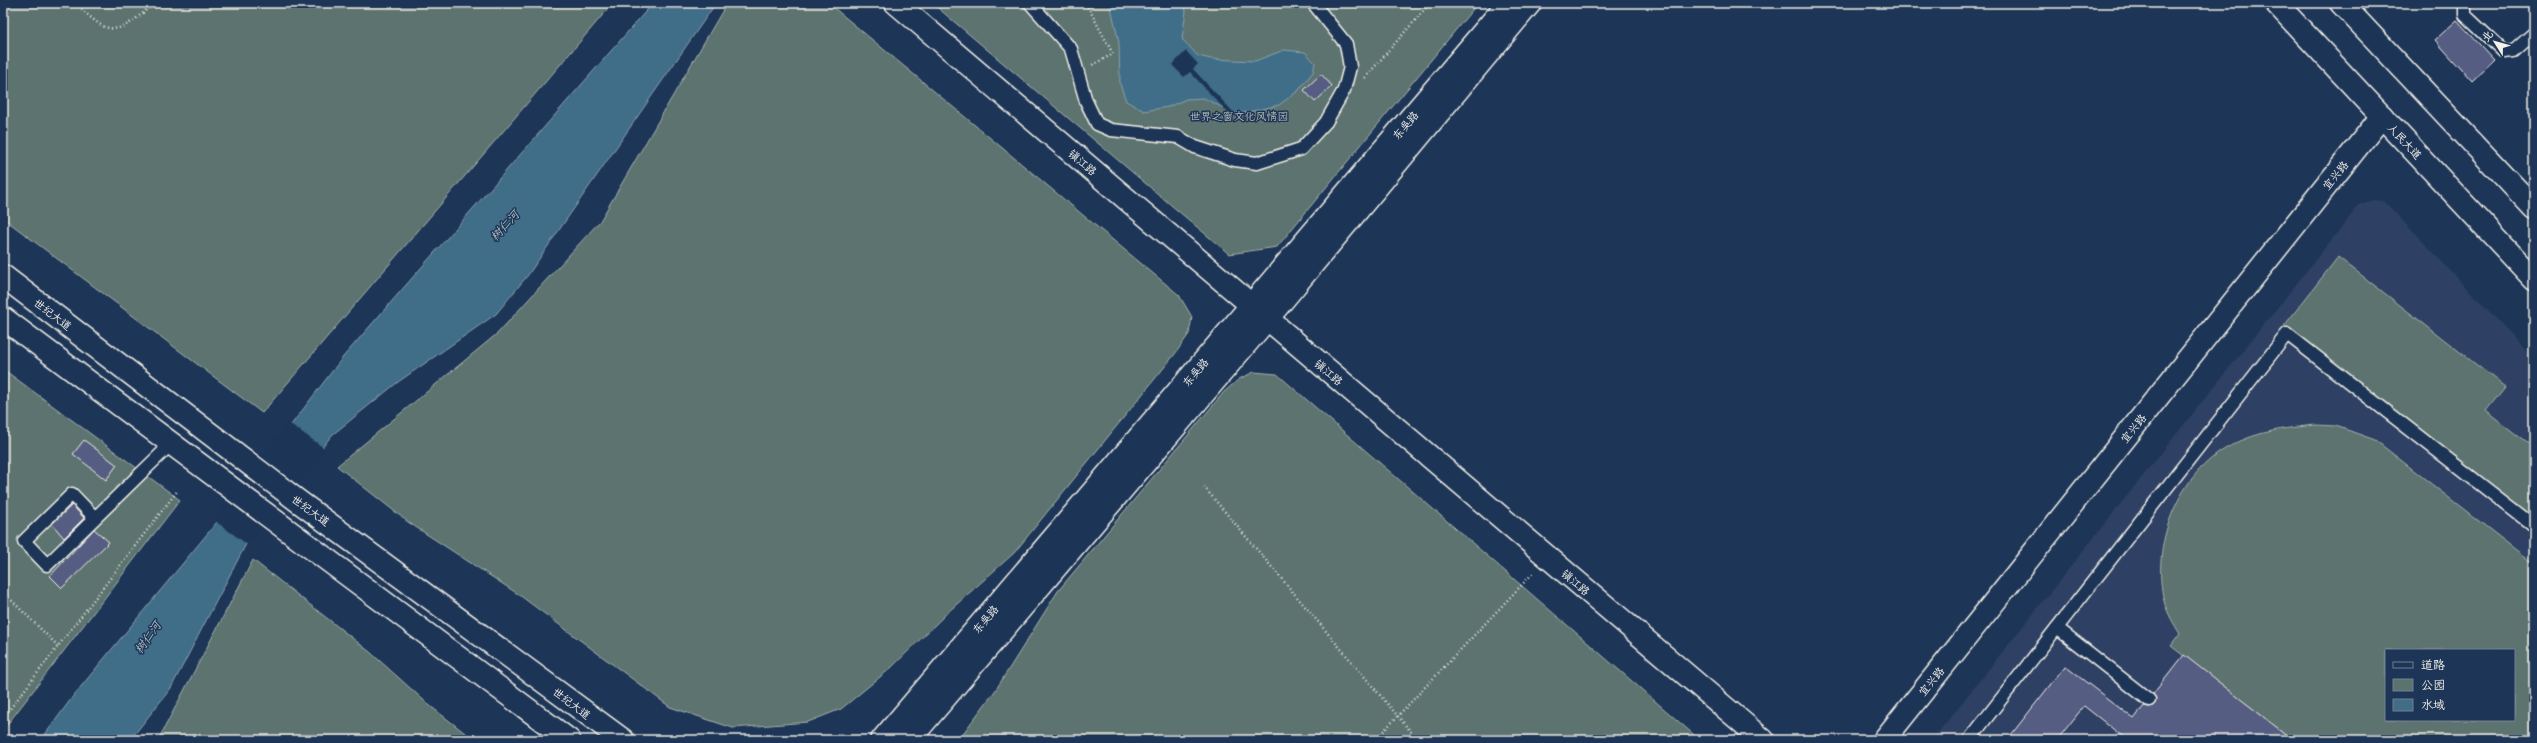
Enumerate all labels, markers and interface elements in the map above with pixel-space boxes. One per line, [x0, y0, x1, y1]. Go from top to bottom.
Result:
north arrow [2475, 22, 2515, 62]
text: 北 [2477, 26, 2497, 45]
park label: 世界之窗文化风情园 [1190, 107, 1289, 124]
street label: 东吴路 [1388, 107, 1422, 143]
street label: 人民大道 [2384, 119, 2426, 163]
street label: 镇江路 [1065, 145, 1101, 179]
street label: 宜兴路 [2318, 157, 2352, 193]
water label: 树仁河 [485, 204, 524, 244]
street label: 世纪大道 [30, 294, 76, 334]
street label: 东吴路 [1178, 354, 1212, 390]
street label: 镇江路 [1311, 355, 1347, 389]
street label: 宜兴路 [2116, 410, 2150, 446]
street label: 世纪大道 [288, 490, 334, 530]
street label: 镇江路 [1558, 565, 1594, 599]
street label: 东吴路 [968, 601, 1002, 637]
water label: 树仁河 [129, 615, 166, 657]
legend [2385, 649, 2515, 721]
text: 道路 [2421, 655, 2445, 673]
street label: 宜兴路 [1914, 663, 1948, 699]
text: 公园 [2421, 675, 2445, 693]
street label: 世纪大道 [549, 683, 595, 723]
text: 水域 [2421, 695, 2445, 713]

